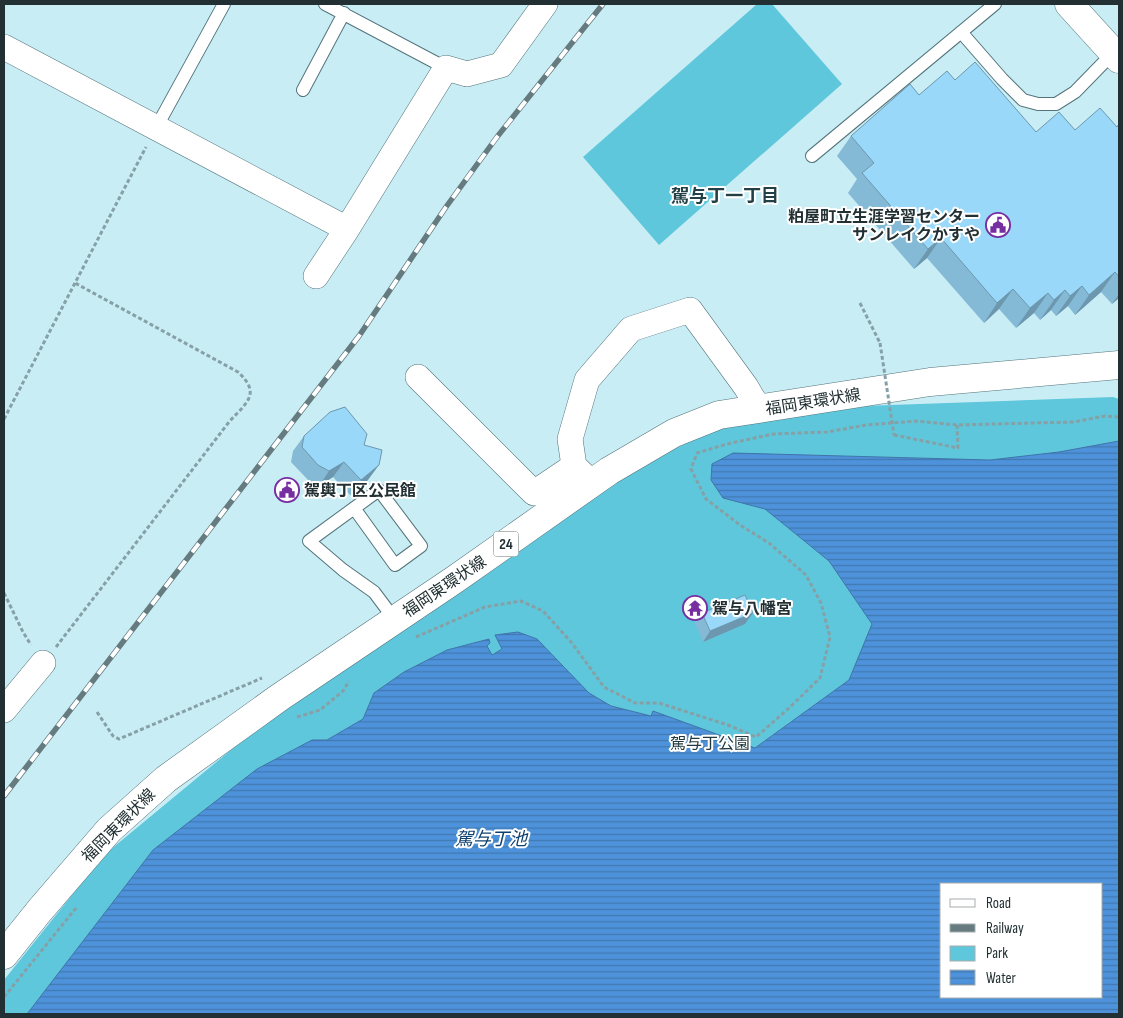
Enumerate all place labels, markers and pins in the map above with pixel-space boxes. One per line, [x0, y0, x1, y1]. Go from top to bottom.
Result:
place label: 粕屋町立生涯学習センター サンレイクかすや [788, 208, 980, 245]
public building icon: 粕屋町立生涯学習センター サンレイクかすや [985, 212, 1011, 238]
public building icon: 駕輿丁区公民館 [274, 477, 300, 503]
place label: 駕輿丁区公民館 [304, 482, 416, 501]
temple icon: 駕与八幡宮 [682, 595, 708, 621]
place label: 駕与八幡宮 [712, 600, 792, 619]

